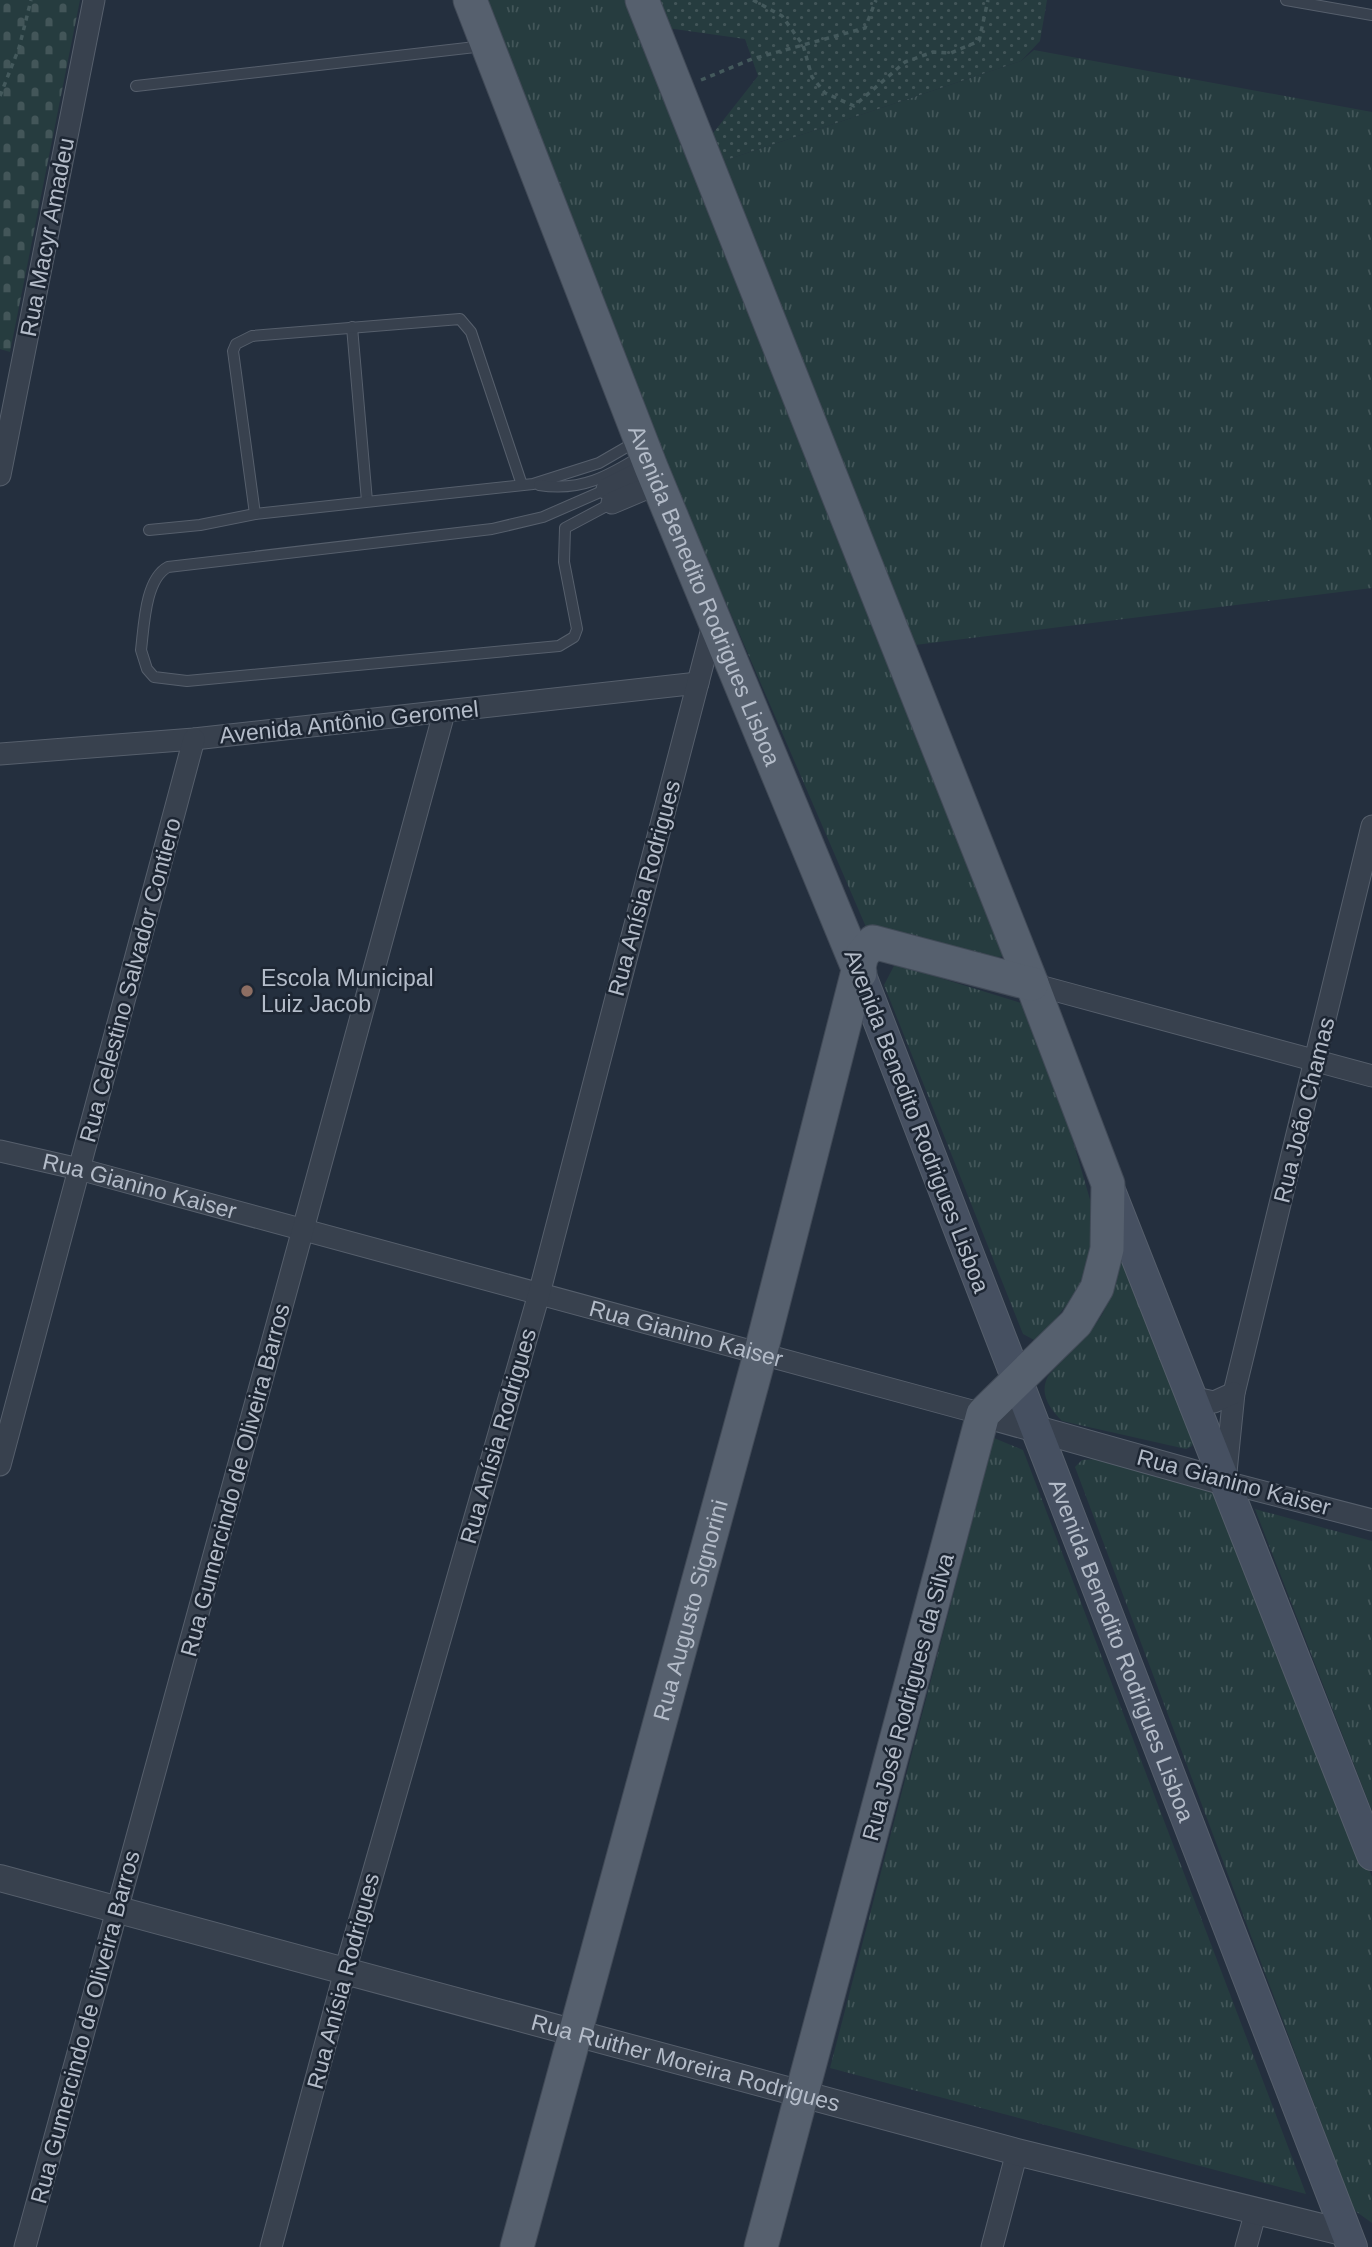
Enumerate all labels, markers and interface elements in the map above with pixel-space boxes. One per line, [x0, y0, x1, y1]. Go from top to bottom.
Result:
street label: Rua Macyr Amadeu [15, 135, 79, 339]
street label: Avenida Benedito Rodrigues Lisboa [623, 422, 786, 770]
street label: Avenida Antônio Geromel [218, 695, 480, 749]
street label: Rua Anísia Rodrigues [603, 777, 685, 999]
street label: Rua Celestino Salvador Contiero [74, 815, 186, 1145]
street label: Avenida Benedito Rodrigues Lisboa [839, 946, 995, 1296]
place label: Escola Municipal Luiz Jacob [261, 965, 434, 1017]
marker: Escola Municipal Luiz Jacob [239, 983, 255, 999]
street label: Rua João Chamas [1268, 1014, 1340, 1206]
street label: Rua Gianino Kaiser [40, 1148, 240, 1224]
street label: Rua Gianino Kaiser [586, 1295, 786, 1372]
street label: Rua Gumercindo de Oliveira Barros [175, 1301, 295, 1659]
street label: Rua Anísia Rodrigues [455, 1325, 541, 1547]
street label: Rua Gianino Kaiser [1134, 1444, 1334, 1520]
street label: Avenida Benedito Rodrigues Lisboa [1044, 1475, 1200, 1826]
street label: Rua Augusto Signorini [648, 1497, 733, 1723]
street label: Rua José Rodrigues da Silva [857, 1550, 959, 1844]
street label: Rua Gumercindo de Oliveira Barros [25, 1848, 145, 2206]
street label: Rua Anísia Rodrigues [302, 1870, 384, 2092]
street label: Rua Ruither Moreira Rodrigues [528, 2009, 843, 2117]

